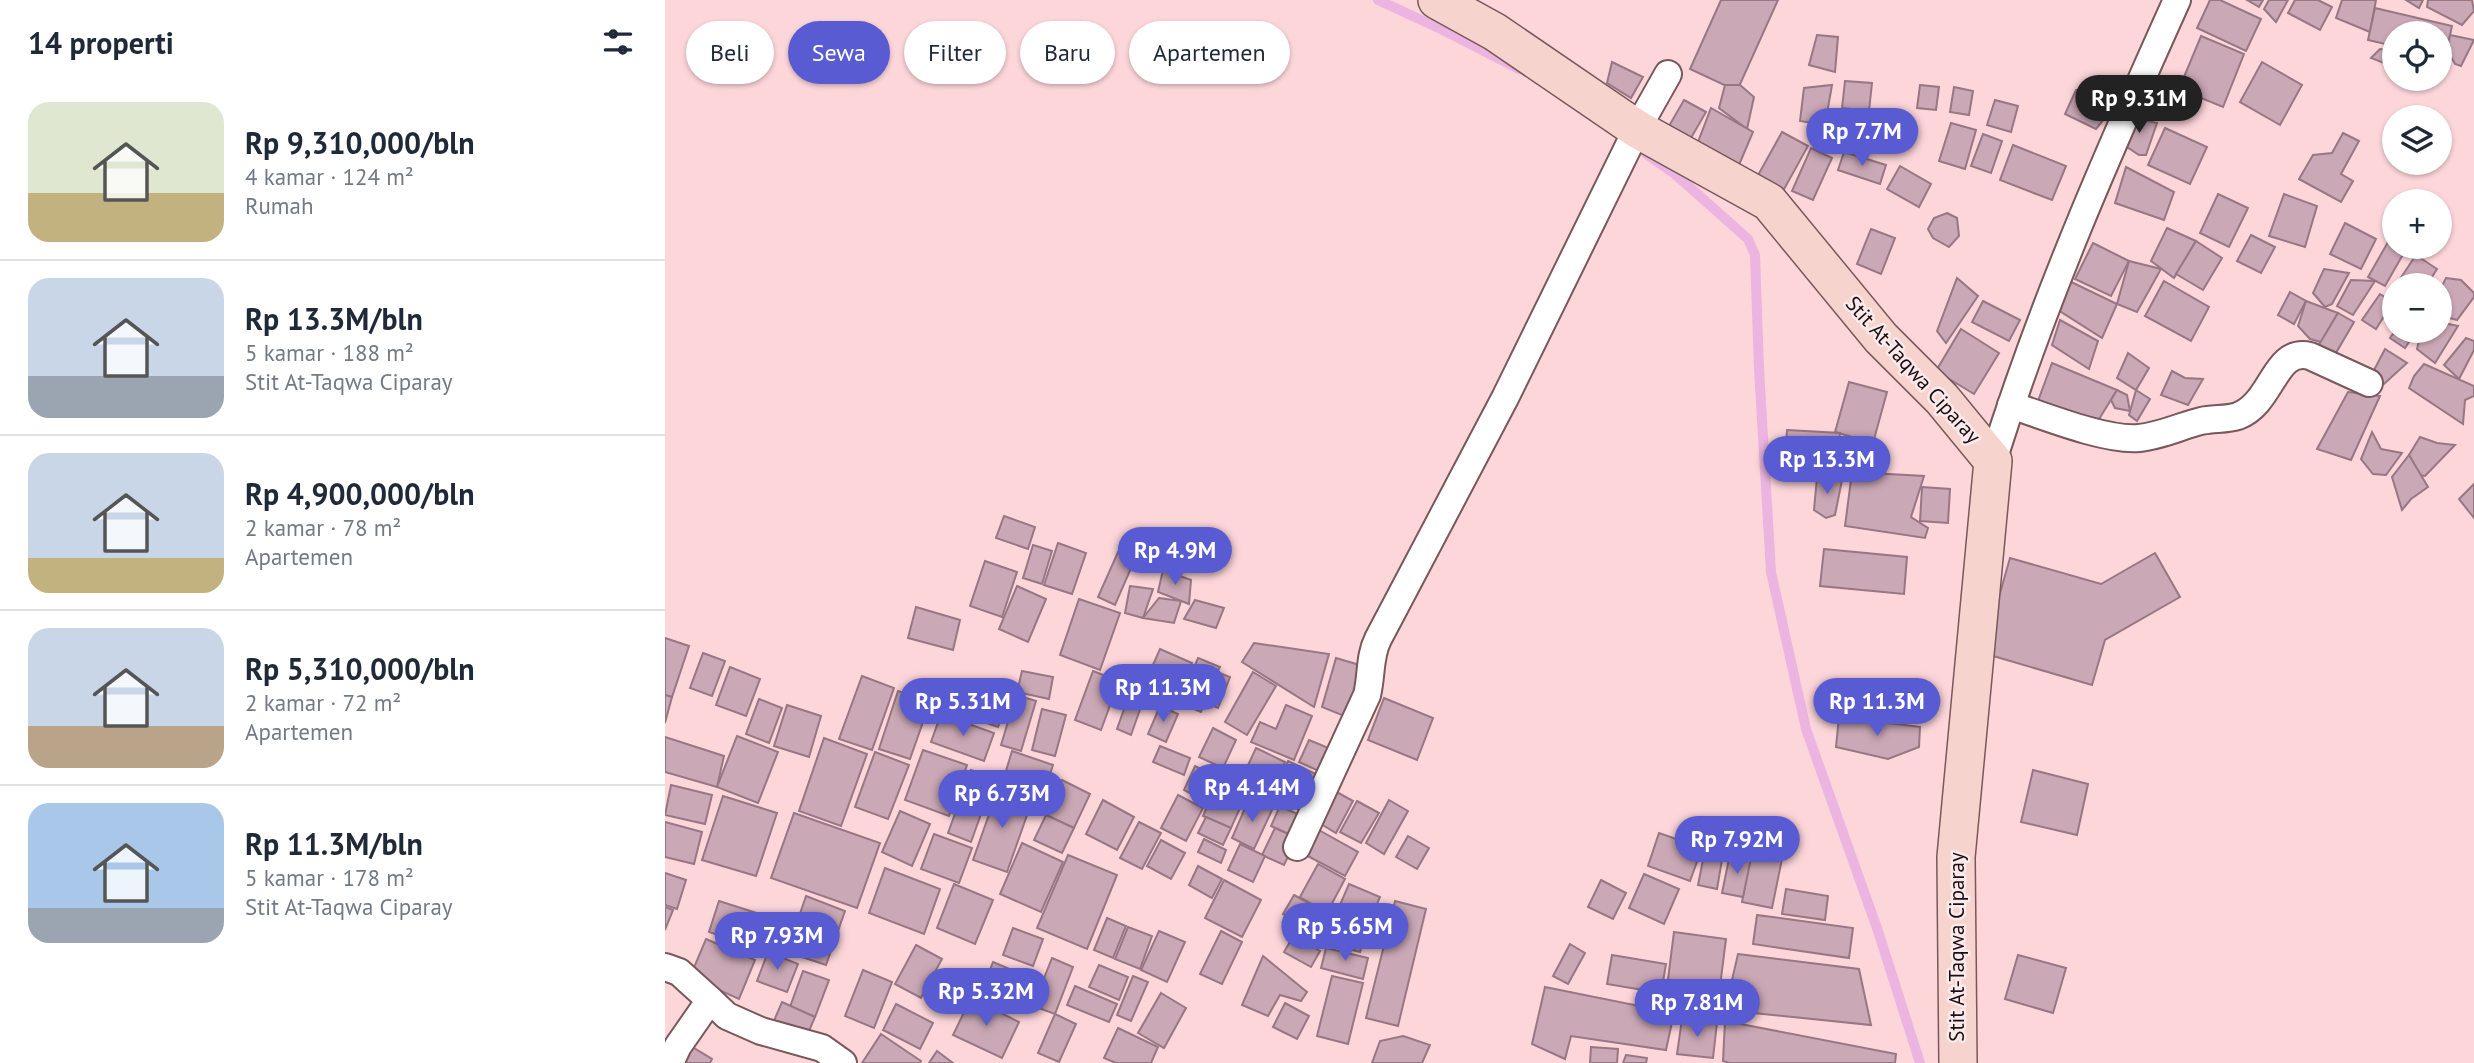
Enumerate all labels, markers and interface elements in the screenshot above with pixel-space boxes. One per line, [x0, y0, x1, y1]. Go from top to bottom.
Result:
chip: Beli [686, 21, 774, 84]
chip: Sewa [788, 21, 890, 84]
chip: Filter [904, 21, 1006, 84]
chip: Baru [1020, 21, 1115, 84]
chip: Apartemen [1129, 21, 1290, 84]
map controls [2382, 21, 2452, 343]
button: locate [2382, 21, 2452, 91]
text: 14 properti [28, 23, 174, 62]
icon: filters [599, 23, 637, 61]
pin: Rp 9.31M [2067, 76, 2211, 135]
text: Rp 9.31M [2091, 83, 2187, 112]
button: layers [2382, 105, 2452, 175]
pin: Rp 7.7M [1797, 108, 1927, 168]
text: Rp 7.7M [1822, 116, 1902, 145]
text: Rp 9,310,000/bln [245, 123, 475, 162]
icon: home [84, 130, 168, 214]
text: 4 kamar · 124 m² [245, 162, 414, 191]
button: + [2382, 189, 2452, 259]
text: Rumah [245, 191, 314, 220]
button: − [2382, 273, 2452, 343]
street label: Stit At-Taqwa Ciparay [1840, 290, 1987, 449]
text: Rp 13.3M/bln [245, 299, 423, 338]
icon: home [84, 306, 168, 390]
text: 5 kamar · 188 m² [245, 338, 414, 367]
text: Stit At-Taqwa Ciparay [245, 367, 453, 396]
pin: Rp 13.3M [1755, 436, 1899, 496]
text: Rp 13.3M [1779, 444, 1875, 473]
text: Rp 4,900,000/bln [245, 474, 475, 513]
icon: home [84, 481, 168, 565]
text: 2 kamar · 78 m² [245, 513, 401, 542]
pin: Rp 4.9M [1110, 528, 1240, 587]
text: Rp 4.9M [1134, 535, 1216, 564]
text: Apartemen [245, 542, 353, 571]
text: Rp 5,310,000/bln [245, 649, 475, 688]
icon: home [84, 656, 168, 740]
pin: Rp 11.3M [1091, 664, 1235, 724]
text: Rp 11.3M [1115, 672, 1211, 701]
pin: Rp 5.31M [891, 678, 1035, 738]
pin: Rp 11.3M [1805, 678, 1949, 738]
text: Rp 5.31M [915, 686, 1011, 715]
text: Rp 11.3M [1829, 686, 1925, 715]
text: 2 kamar · 72 m² [245, 688, 401, 717]
text: Apartemen [245, 717, 353, 746]
pin: Rp 4.14M [1180, 764, 1324, 824]
pin: Rp 6.73M [930, 770, 1074, 830]
text: Rp 4.14M [1204, 772, 1300, 801]
text: Rp 6.73M [954, 778, 1050, 807]
pin: Rp 7.92M [1665, 816, 1809, 876]
text: Rp 11.3M/bln [245, 824, 423, 863]
text: Rp 7.92M [1691, 824, 1783, 853]
icon: home [84, 831, 168, 915]
street label: Stit At-Taqwa Ciparay [1943, 852, 1970, 1042]
text: 5 kamar · 178 m² [245, 863, 414, 892]
text: Stit At-Taqwa Ciparay [245, 892, 453, 921]
pin: Rp 5.65M [1273, 904, 1417, 963]
text: Rp 5.65M [1297, 911, 1393, 940]
pin: Rp 7.93M [705, 912, 849, 972]
text: Rp 7.93M [731, 920, 823, 949]
pin: Rp 5.32M [914, 968, 1058, 1028]
text: Rp 5.32M [938, 976, 1034, 1005]
pin: Rp 7.81M [1625, 979, 1769, 1039]
text: Rp 7.81M [1651, 987, 1743, 1016]

